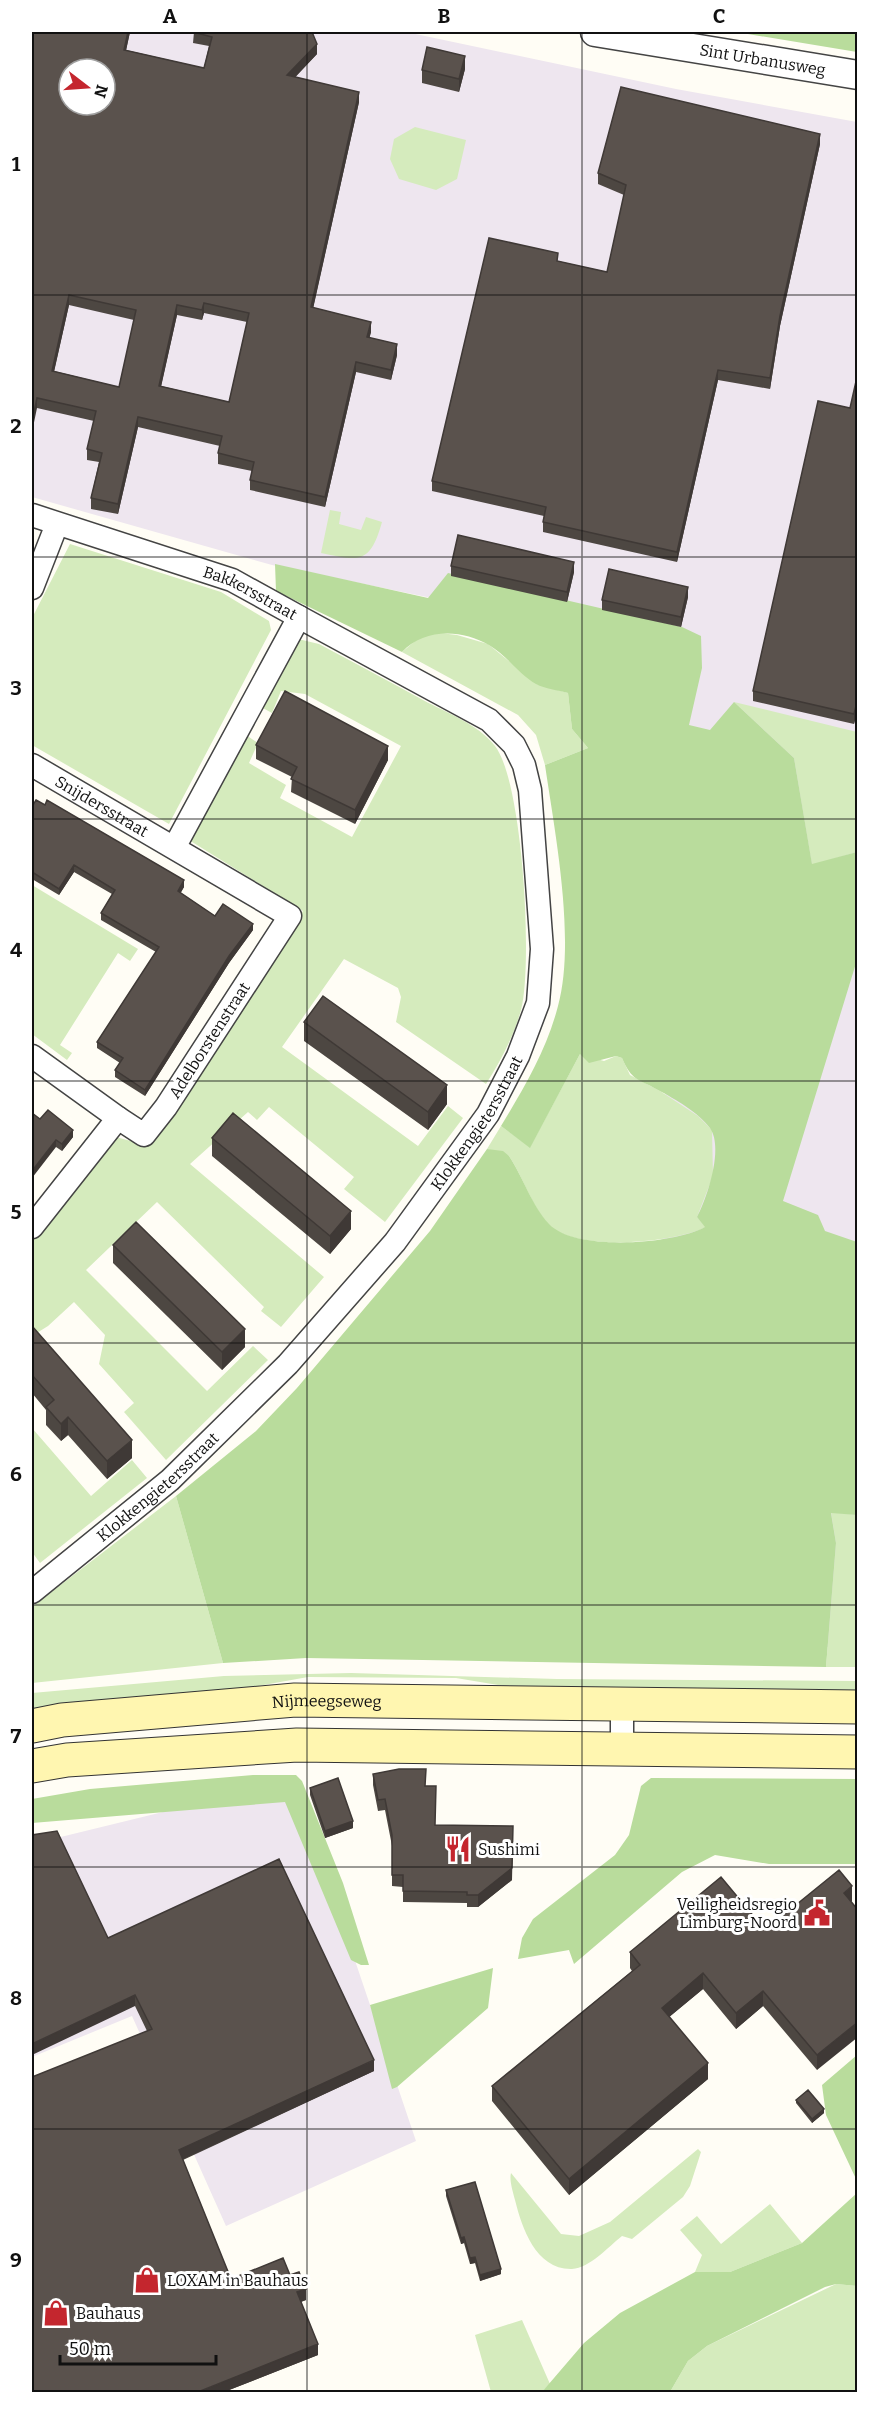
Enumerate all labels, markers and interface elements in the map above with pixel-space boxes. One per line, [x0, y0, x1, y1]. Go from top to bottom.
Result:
text: A [163, 4, 178, 28]
text: B [438, 4, 451, 28]
text: C [713, 4, 725, 28]
street label: Sint Urbanusweg [698, 40, 827, 80]
north arrow [57, 57, 117, 117]
text: N [90, 83, 112, 100]
text: 1 [12, 152, 21, 176]
text: 2 [10, 414, 22, 438]
street label: Bakkersstraat [201, 562, 300, 624]
text: 3 [10, 676, 22, 700]
street label: Snijdersstraat [52, 772, 152, 841]
text: 4 [10, 938, 22, 962]
street label: Adelborstenstraat [165, 978, 254, 1102]
street label: Klokkengietersstraat [427, 1053, 527, 1194]
text: 5 [11, 1200, 22, 1224]
street label: Klokkengietersstraat [93, 1428, 223, 1546]
text: 6 [10, 1462, 22, 1486]
street label: Nijmeegseweg [271, 1691, 382, 1712]
text: 7 [11, 1724, 22, 1748]
restaurant icon: Sushimi [443, 1834, 473, 1864]
place label: Sushimi [478, 1840, 540, 1859]
place label: Veiligheidsregio Limburg-Noord [677, 1895, 797, 1932]
public building icon: Veiligheidsregio Limburg-Noord [802, 1898, 832, 1928]
text: 8 [10, 1986, 22, 2010]
text: 9 [10, 2248, 22, 2272]
shop icon: LOXAM in Bauhaus [132, 2265, 162, 2295]
place label: LOXAM in Bauhaus [167, 2271, 309, 2290]
shop icon: Bauhaus [41, 2298, 71, 2328]
place label: Bauhaus [76, 2304, 141, 2323]
scale bar [60, 2328, 216, 2366]
text: 50 m [69, 2338, 111, 2360]

